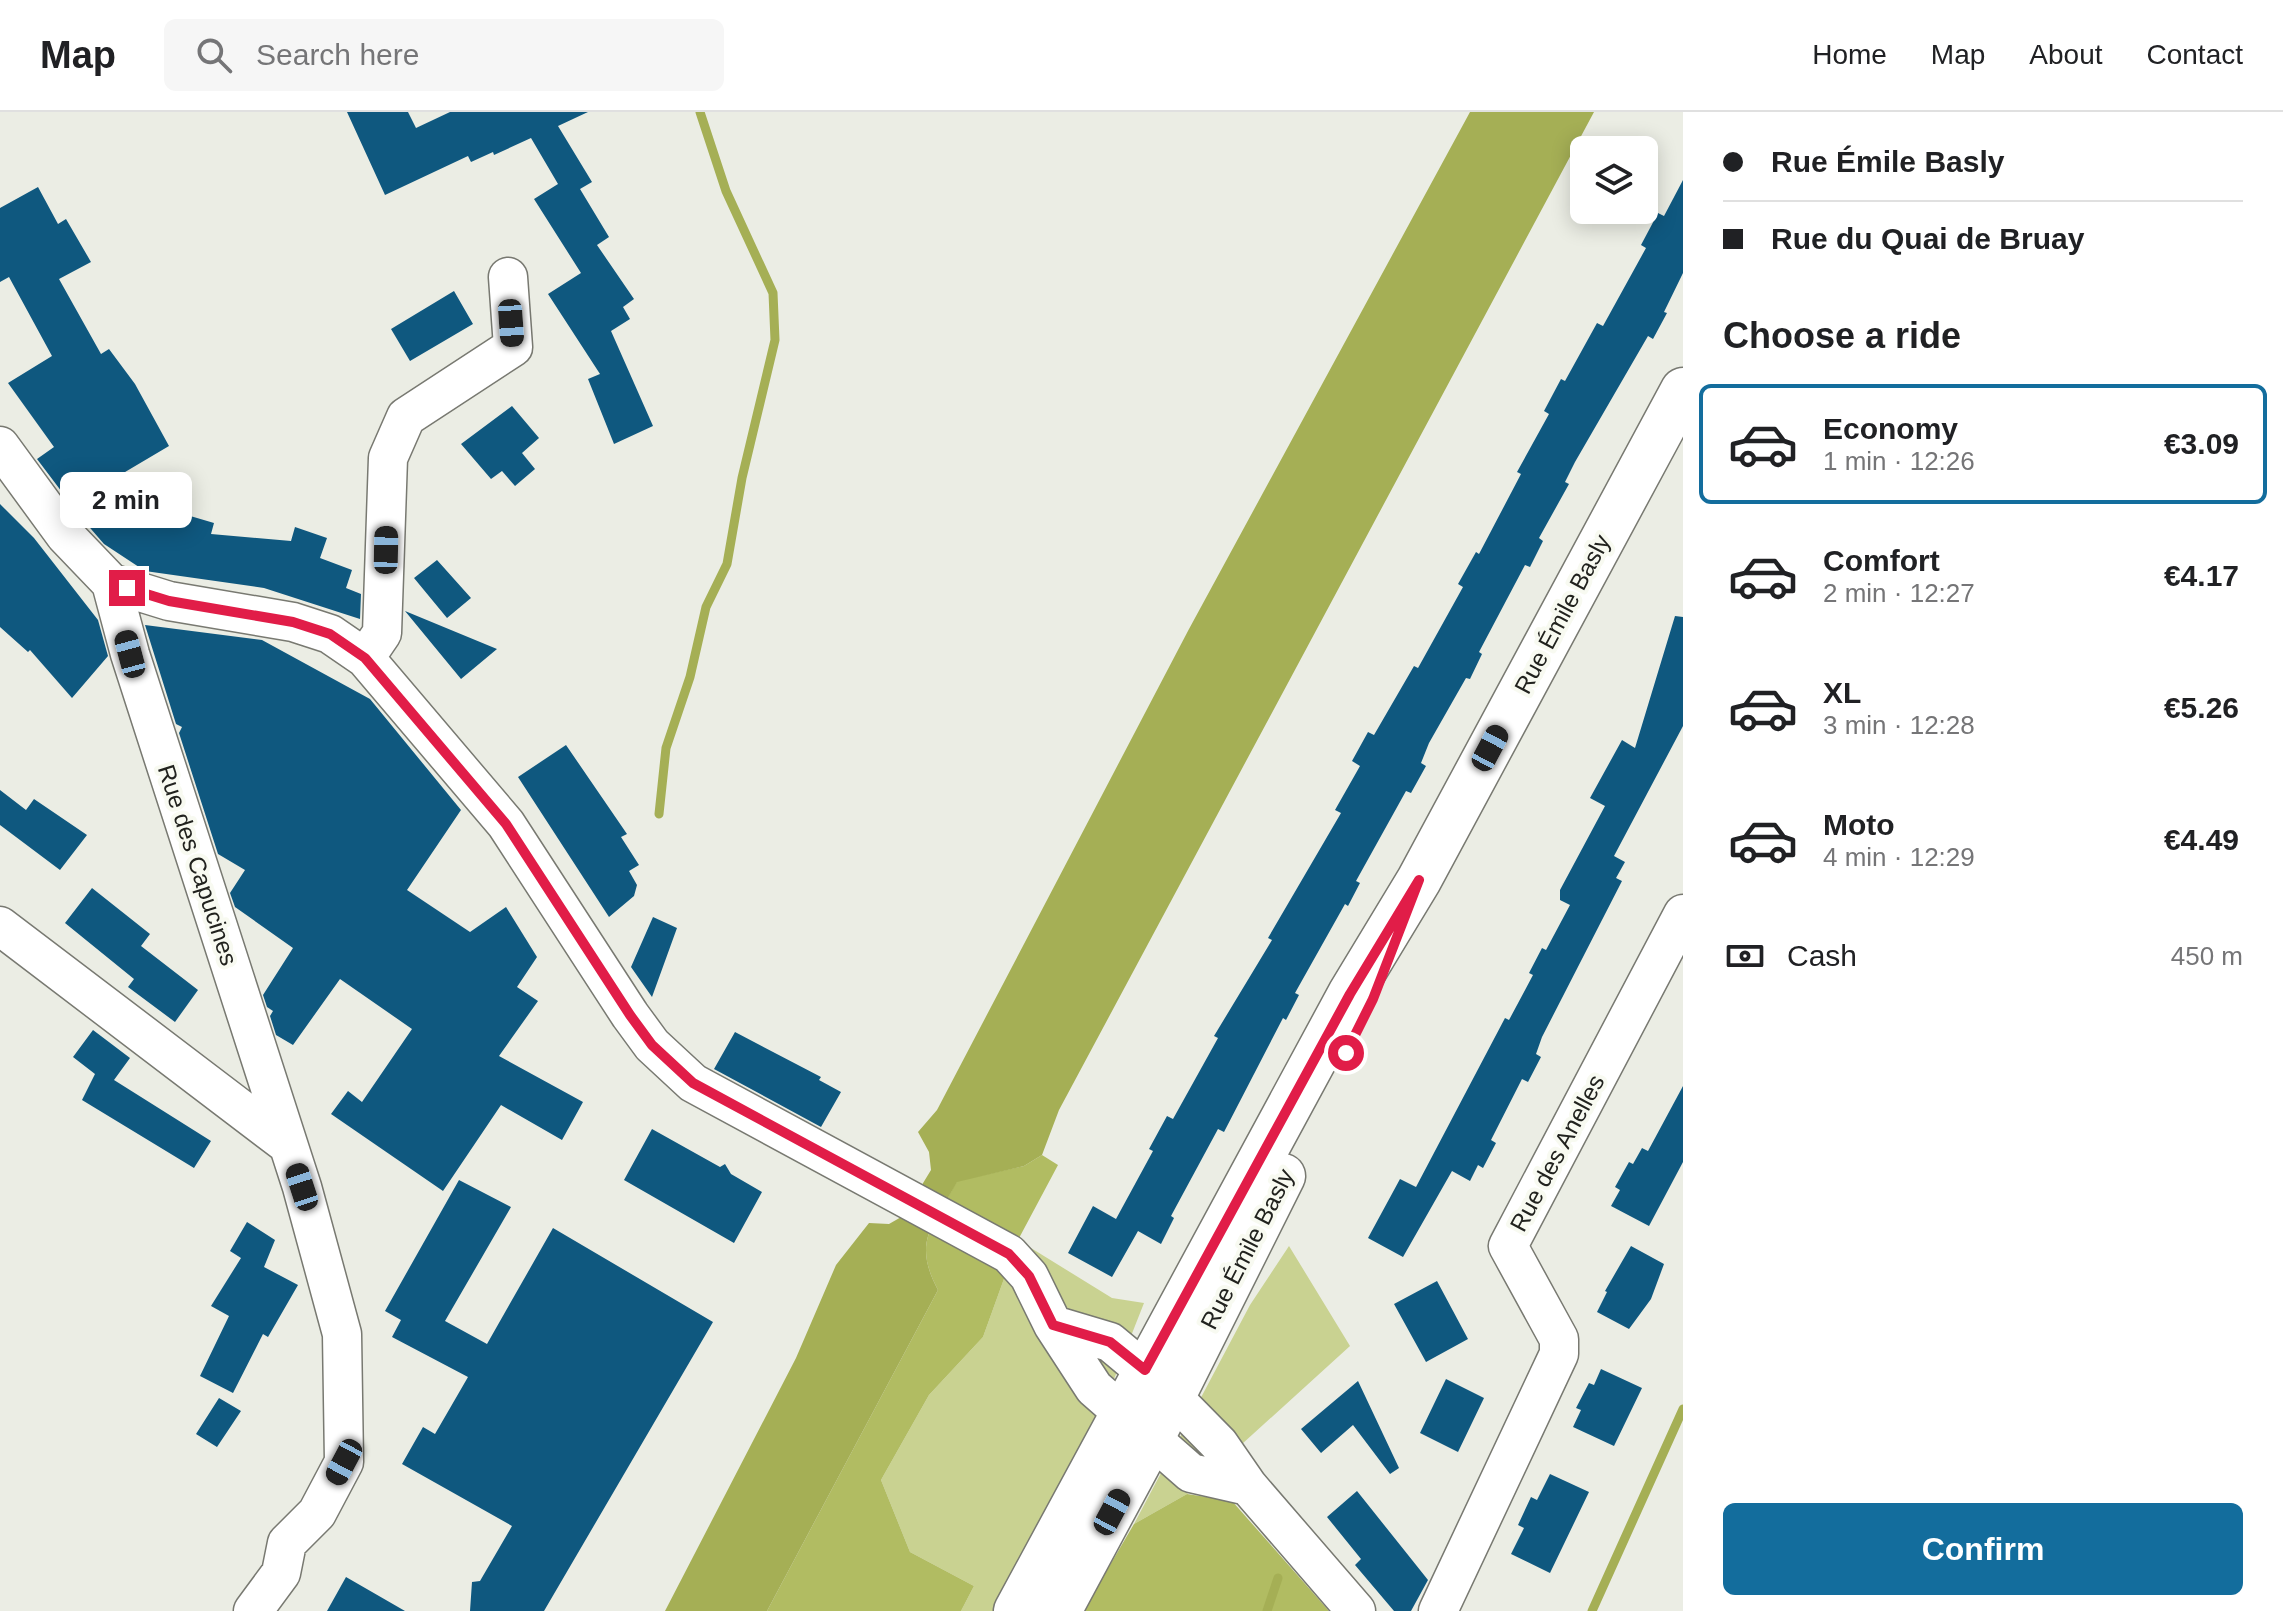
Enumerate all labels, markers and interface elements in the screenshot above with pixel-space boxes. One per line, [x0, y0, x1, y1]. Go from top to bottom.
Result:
search box [164, 19, 724, 91]
icon: search [192, 33, 236, 77]
text: Map [40, 34, 116, 76]
text: Search here [256, 38, 419, 71]
text: Home [1812, 39, 1887, 70]
text: Map [1931, 39, 1985, 70]
text: About [2029, 39, 2103, 70]
text: Contact [2147, 39, 2243, 70]
map controls [1570, 136, 1658, 224]
button: layers [1570, 136, 1658, 224]
text: Rue Émile Basly [1771, 145, 2004, 178]
text: Rue du Quai de Bruay [1771, 222, 2084, 255]
car [497, 298, 525, 348]
text: Choose a ride [1723, 315, 1961, 356]
icon: car [1727, 408, 1799, 480]
text: Economy [1823, 412, 1958, 445]
text: €3.09 [2164, 427, 2239, 460]
text: 1 min · 12:26 [1823, 446, 1975, 476]
callout: 2 min [61, 472, 193, 528]
text: 2 min [92, 485, 160, 515]
car [374, 526, 398, 574]
street label: Rue Émile Basly [1509, 530, 1615, 698]
icon: car [1727, 540, 1799, 612]
text: Comfort [1823, 544, 1940, 577]
text: €4.17 [2164, 559, 2239, 592]
route end [109, 570, 145, 606]
text: 2 min · 12:27 [1823, 578, 1975, 608]
car [112, 628, 148, 680]
icon: car [1727, 672, 1799, 744]
text: XL [1823, 676, 1861, 709]
text: €5.26 [2164, 691, 2239, 724]
text: 3 min · 12:28 [1823, 710, 1975, 740]
car [1468, 721, 1512, 775]
street label: Rue des Capucines [153, 761, 243, 969]
icon: car [1727, 804, 1799, 876]
text: Moto [1823, 808, 1895, 841]
text: €4.49 [2164, 823, 2239, 856]
text: 4 min · 12:29 [1823, 842, 1975, 872]
icon: cash [1723, 934, 1767, 978]
text: Cash [1787, 939, 1857, 972]
text: 450 m [2171, 941, 2243, 971]
route start [1328, 1035, 1364, 1071]
street label: Rue des Anelles [1504, 1070, 1610, 1236]
car [283, 1160, 321, 1214]
street label: Rue Émile Basly [1195, 1164, 1299, 1334]
car [322, 1435, 366, 1489]
car [1090, 1485, 1134, 1539]
button: Confirm [1723, 1503, 2243, 1595]

